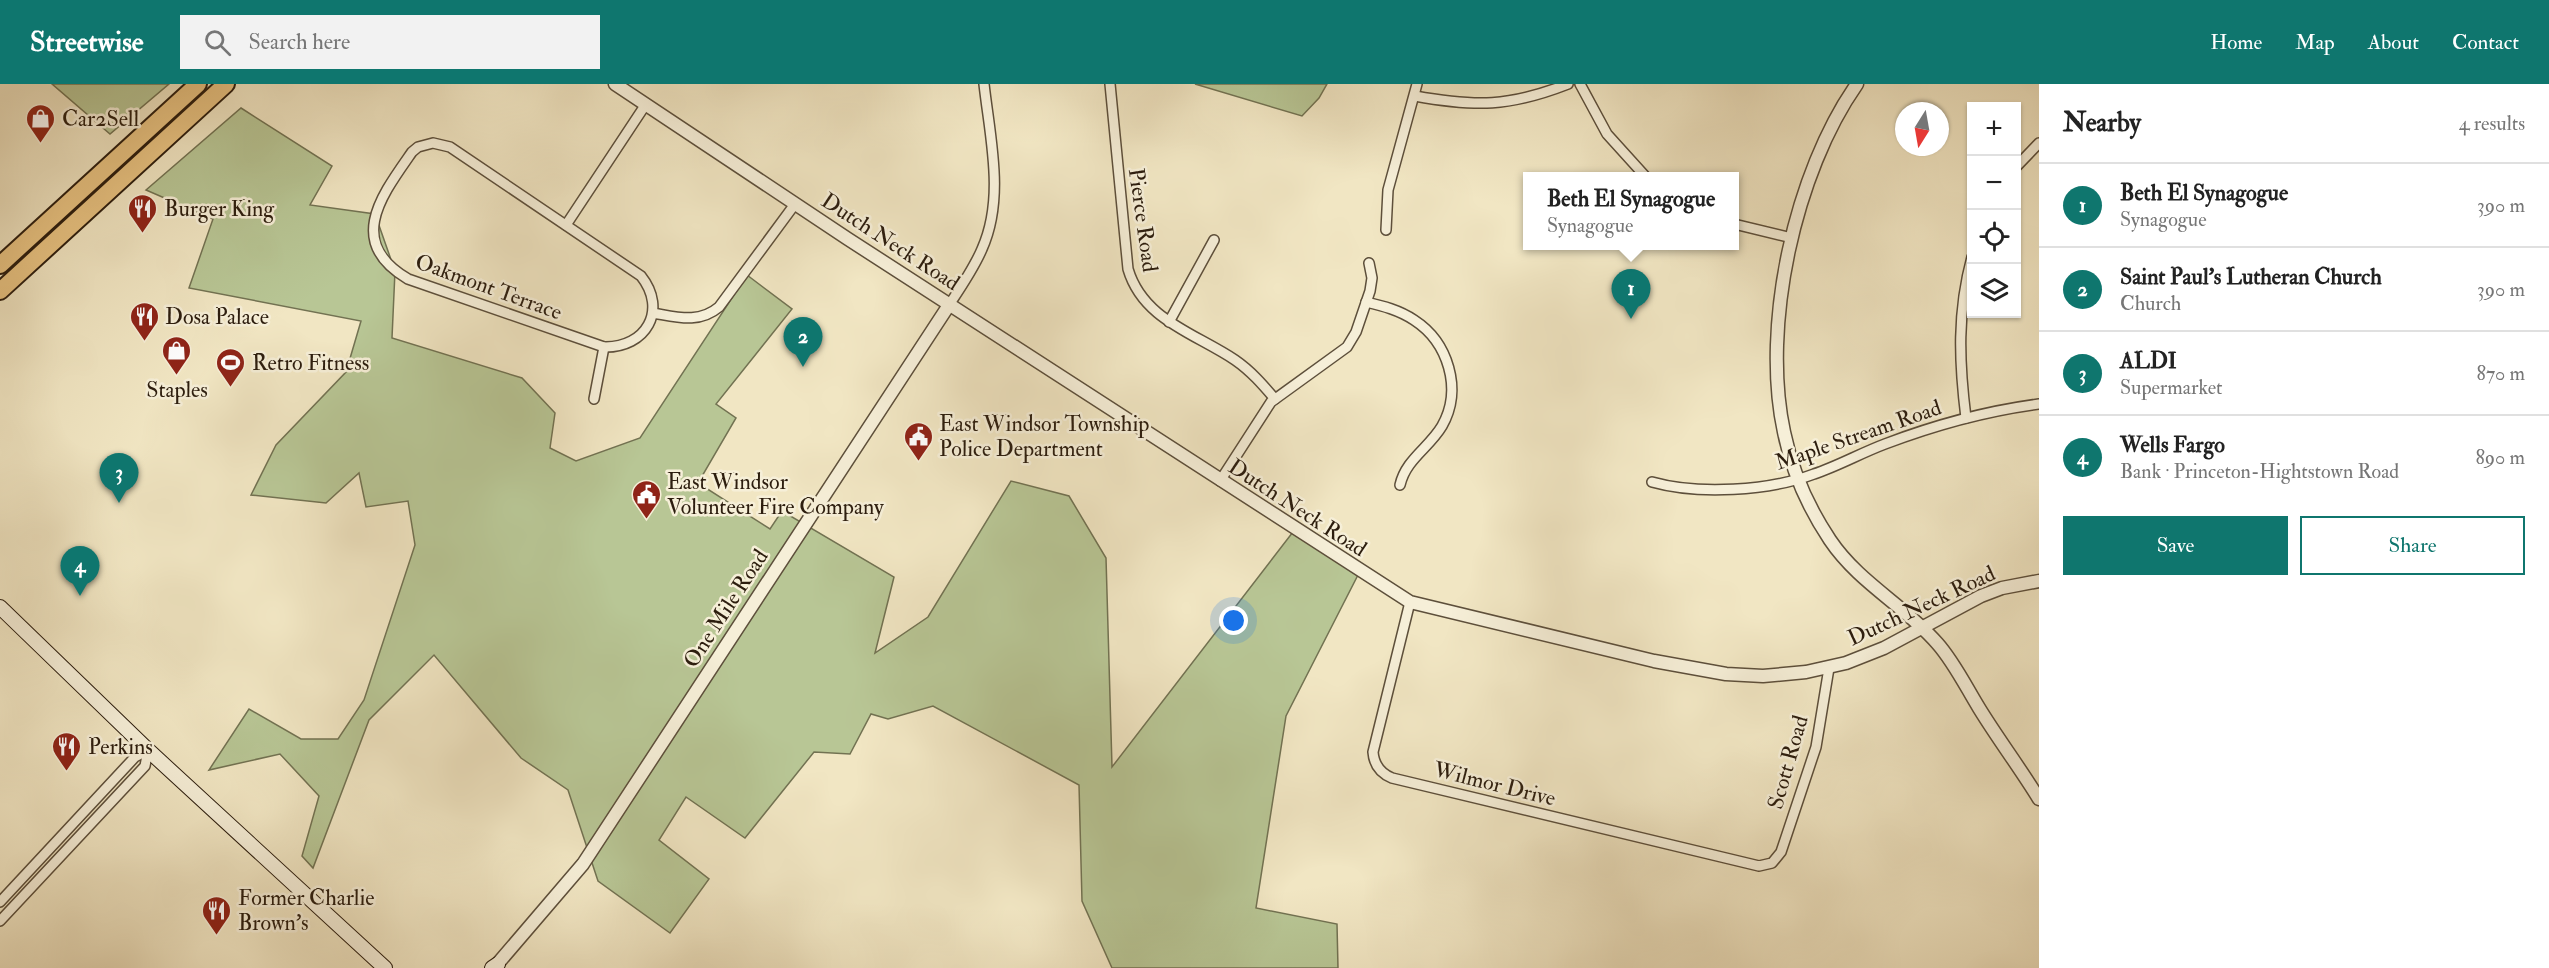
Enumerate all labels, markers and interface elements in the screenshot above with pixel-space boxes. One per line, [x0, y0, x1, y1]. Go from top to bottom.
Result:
search box [180, 15, 600, 69]
text: Streetwise [30, 25, 144, 60]
icon: search [201, 26, 234, 59]
text: Search here [249, 28, 350, 56]
text: Home [2210, 29, 2262, 56]
text: Map [2295, 29, 2335, 56]
text: About [2368, 29, 2419, 56]
text: Contact [2452, 29, 2519, 56]
shop icon: Car2Sell [25, 102, 57, 144]
north arrow [1895, 102, 1949, 156]
map controls [1967, 102, 2021, 318]
button: + [1967, 102, 2021, 156]
place label: Car2Sell [62, 105, 139, 133]
text: Nearby [2063, 107, 2141, 139]
text: 4 results [2459, 111, 2525, 136]
button: − [1967, 156, 2021, 210]
street label: Pierce Road [1122, 166, 1164, 274]
popup [1523, 172, 1739, 250]
text: Beth El Synagogue [2120, 179, 2288, 207]
text: Beth El Synagogue [1547, 185, 1715, 213]
street label: Dutch Neck Road [816, 187, 965, 297]
restaurant icon: Burger King [127, 192, 159, 234]
text: 1 [2079, 193, 2086, 218]
text: 390 m [2477, 193, 2525, 218]
place label: Burger King [164, 195, 275, 223]
text: Synagogue [2120, 207, 2207, 232]
button: locate [1967, 210, 2021, 264]
text: Synagogue [1547, 213, 1633, 238]
street label: Oakmont Terrace [411, 247, 566, 326]
text: Saint Paul's Lutheran Church [2120, 263, 2382, 291]
button: layers [1967, 264, 2021, 318]
pin: 1 [1612, 270, 1650, 319]
text: 2 [2077, 277, 2088, 302]
text: 390 m [2477, 277, 2525, 302]
text: Church [2120, 291, 2181, 316]
restaurant icon: Dosa Palace [128, 300, 160, 342]
place label: Dosa Palace [165, 303, 269, 331]
pin: 2 [784, 318, 822, 367]
shop icon: Staples [161, 334, 193, 376]
sports icon: Retro Fitness [215, 346, 247, 388]
text: ALDI [2120, 347, 2177, 375]
place label: Retro Fitness [252, 349, 369, 377]
text: 3 [2079, 361, 2086, 386]
text: 870 m [2477, 361, 2525, 386]
text: Supermarket [2120, 375, 2223, 400]
place label: Staples [146, 376, 208, 405]
street label: Maple Stream Road [1772, 393, 1946, 477]
place label: East Windsor Township Police Department [939, 410, 1149, 464]
public building icon: East Windsor Township Police Department [902, 420, 934, 462]
text: Wells Fargo [2120, 431, 2225, 459]
text: 4 [2077, 445, 2088, 470]
text: 890 m [2475, 445, 2525, 470]
street label: Dutch Neck Road [1223, 453, 1372, 563]
pin: 3 [100, 454, 138, 503]
text: Bank · Princeton-Hightstown Road [2120, 459, 2399, 484]
place label: East Windsor Volunteer Fire Company [667, 468, 884, 522]
public building icon: East Windsor Volunteer Fire Company [630, 478, 662, 520]
button: Save [2063, 516, 2288, 575]
button: Share [2300, 516, 2525, 575]
street label: One Mile Road [677, 544, 775, 673]
pin: 4 [60, 546, 100, 596]
street label: Dutch Neck Road [1843, 559, 2000, 652]
your location [1219, 606, 1248, 635]
street label: Scott Road [1761, 712, 1815, 813]
restaurant icon: Perkins [51, 730, 83, 772]
place label: Perkins [88, 733, 153, 761]
street label: Wilmor Drive [1430, 755, 1559, 813]
place label: Former Charlie Brown's [238, 884, 374, 937]
restaurant icon: Former Charlie Brown's [201, 894, 233, 936]

